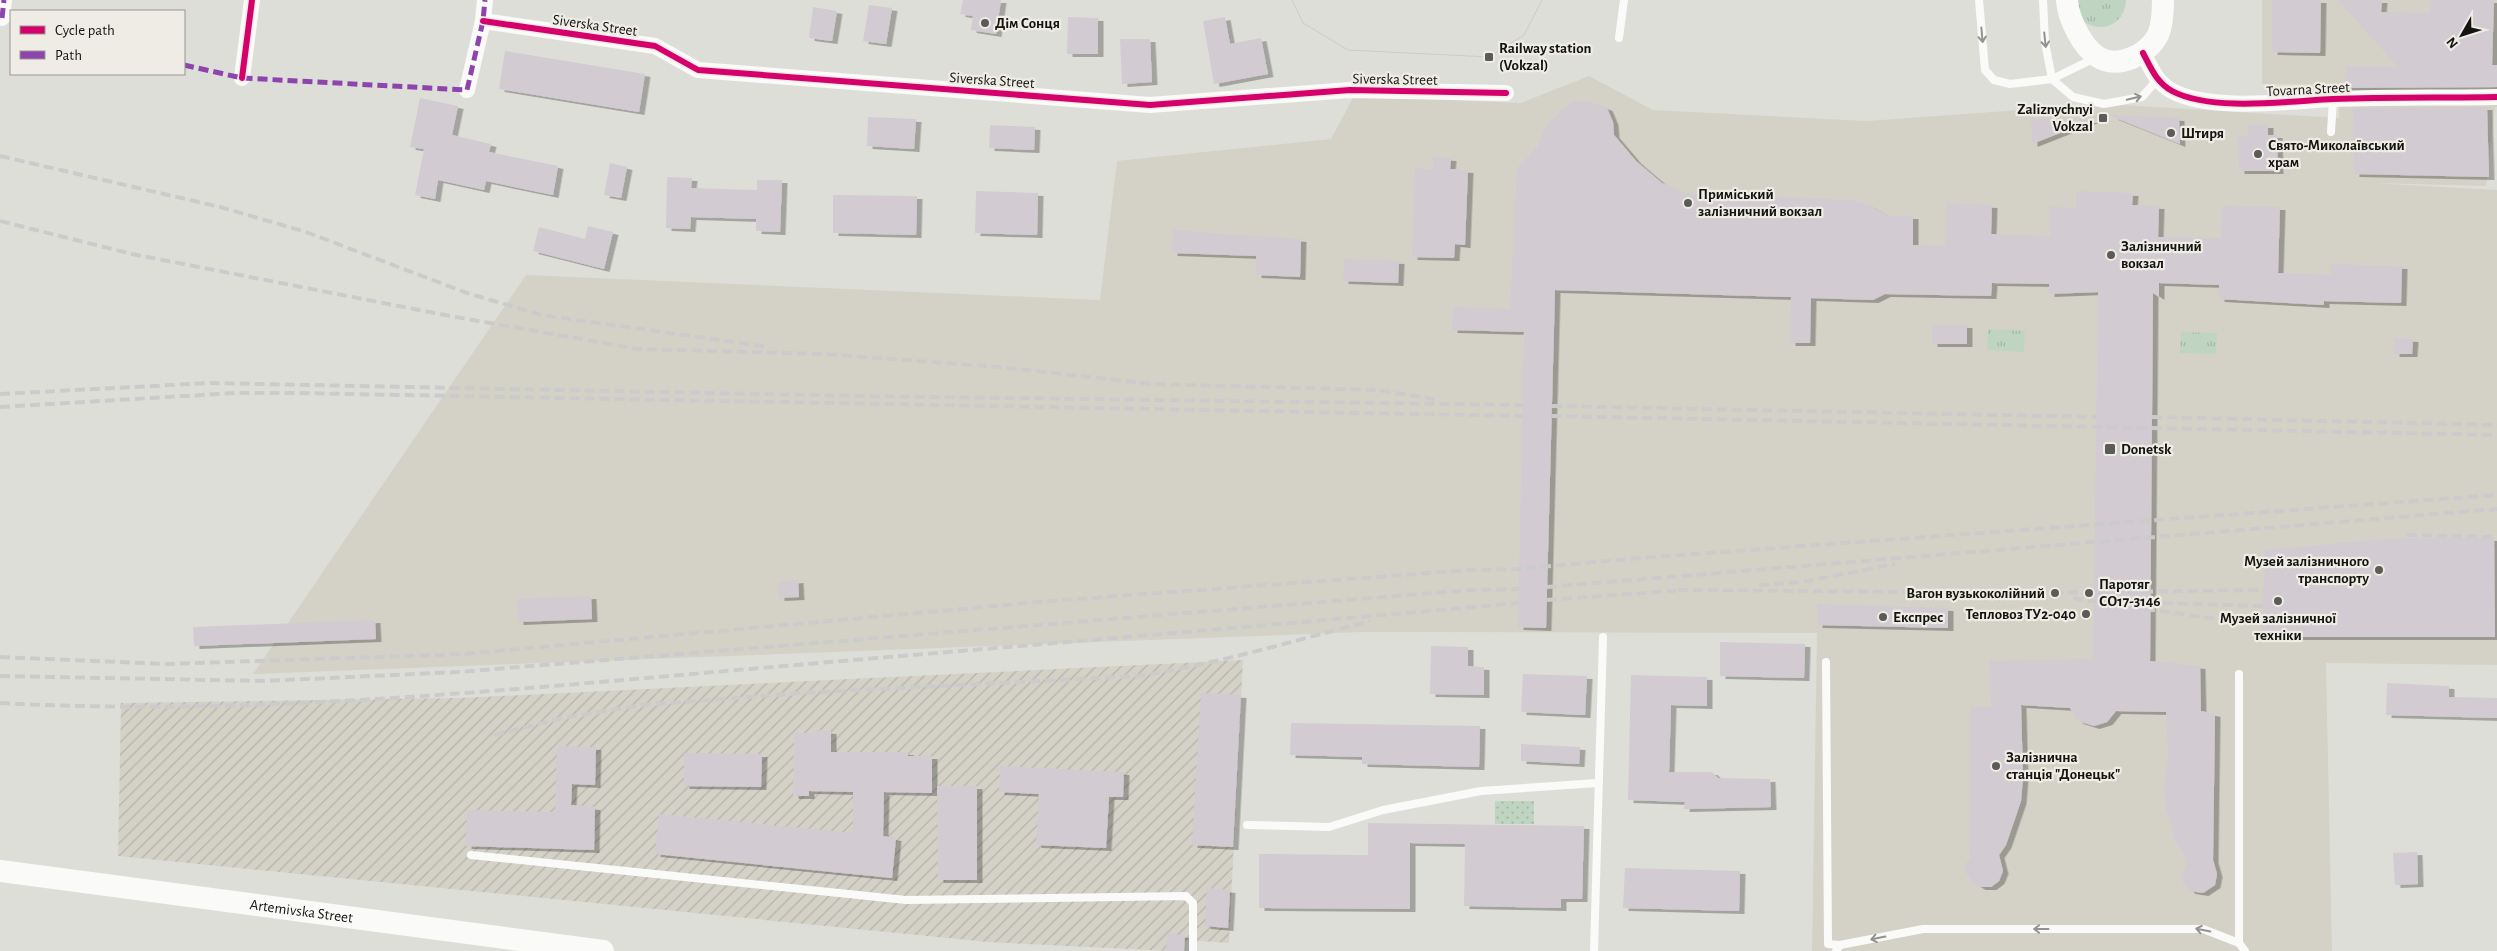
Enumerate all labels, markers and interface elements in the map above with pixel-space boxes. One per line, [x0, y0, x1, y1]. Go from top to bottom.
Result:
legend [10, 10, 185, 75]
north arrow [2437, 10, 2487, 60]
street label: Siverska Street [552, 12, 638, 39]
place label: Дім Сонця [995, 16, 1060, 31]
marker: Дім Сонця [979, 17, 991, 29]
text: Cycle path [55, 23, 115, 38]
one-way arrow [1978, 27, 1987, 43]
one-way arrow [2040, 31, 2050, 47]
text: N [2444, 34, 2461, 51]
place label: Railway station (Vokzal) [1499, 41, 1591, 73]
text: Path [55, 48, 82, 63]
marker: Railway station (Vokzal) [1483, 51, 1495, 63]
street label: Siverska Street [949, 70, 1035, 91]
street label: Siverska Street [1352, 71, 1438, 88]
street label: Tovarna Street [2266, 80, 2350, 99]
one-way arrow [2126, 93, 2142, 102]
place label: Zaliznychnyi Vokzal [2017, 102, 2093, 134]
marker: Zaliznychnyi Vokzal [2097, 112, 2109, 124]
place label: Штиря [2181, 126, 2224, 141]
marker: Штиря [2165, 127, 2177, 139]
place label: Свято-Миколаївський храм [2268, 138, 2405, 170]
marker: Свято-Миколаївський храм [2252, 148, 2264, 160]
place label: Приміський залізничний вокзал [1698, 187, 1822, 219]
marker: Приміський залізничний вокзал [1682, 197, 1694, 209]
place label: Залізничний вокзал [2121, 239, 2202, 271]
marker: Залізничний вокзал [2105, 249, 2117, 261]
marker: Donetsk [2103, 442, 2117, 456]
place label: Donetsk [2121, 442, 2172, 457]
place label: Музей залізничного транспорту [2244, 554, 2369, 586]
marker: Музей залізничного транспорту [2373, 564, 2385, 576]
place label: Паротяг СО17-3146 [2099, 577, 2160, 609]
place label: Вагон вузькоколійний [1906, 586, 2045, 601]
marker: Вагон вузькоколійний [2049, 587, 2061, 599]
marker: Паротяг СО17-3146 [2083, 587, 2095, 599]
marker: Музей залізничної техніки [2272, 595, 2284, 607]
place label: Тепловоз ТУ2-040 [1965, 607, 2076, 622]
marker: Тепловоз ТУ2-040 [2080, 608, 2092, 620]
place label: Експрес [1893, 610, 1943, 625]
marker: Експрес [1877, 611, 1889, 623]
place label: Музей залізничної техніки [2220, 611, 2336, 643]
place label: Залізнична станція "Донецьк" [2006, 750, 2120, 782]
marker: Залізнична станція "Донецьк" [1990, 760, 2002, 772]
street label: Artemivska Street [249, 897, 354, 926]
one-way arrow [2033, 924, 2049, 934]
one-way arrow [2195, 925, 2211, 935]
one-way arrow [1870, 933, 1886, 943]

